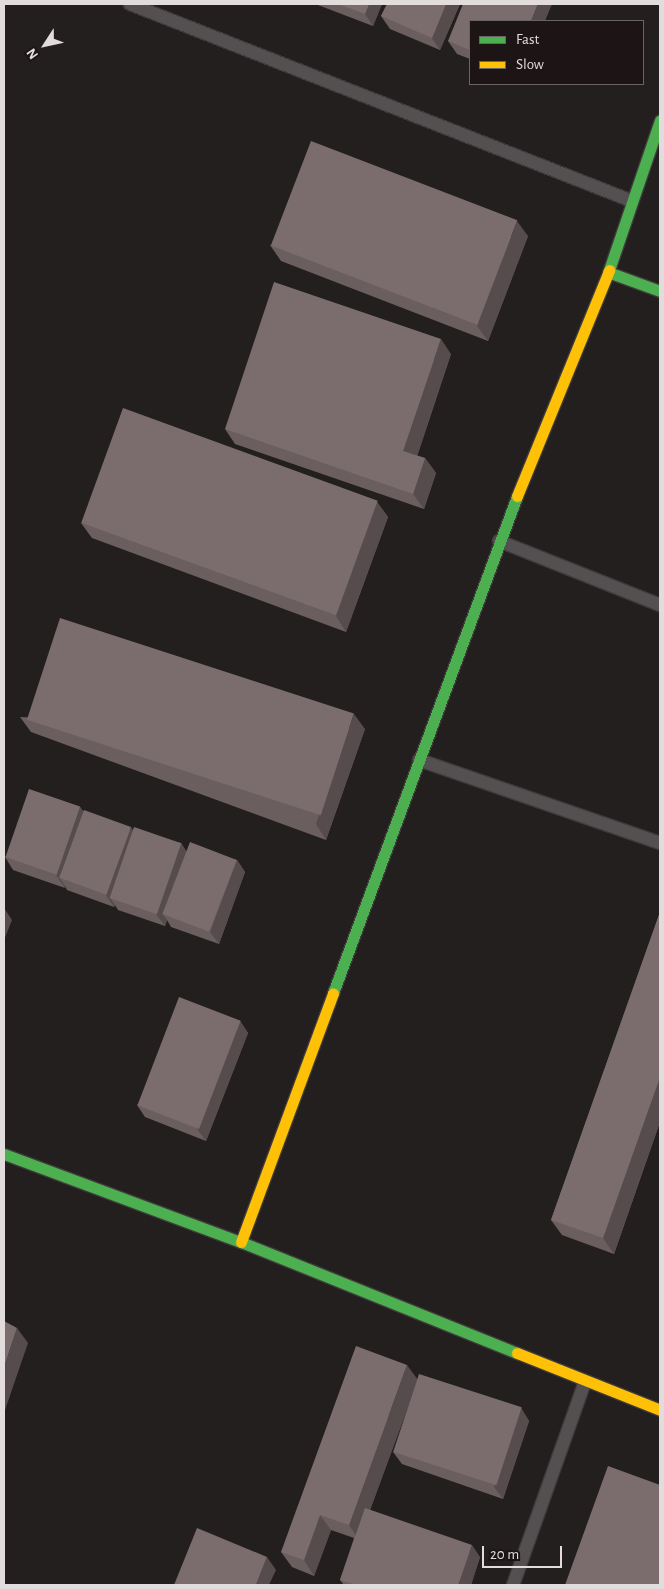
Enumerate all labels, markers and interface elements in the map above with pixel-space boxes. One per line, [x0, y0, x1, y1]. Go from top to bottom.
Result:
north arrow [20, 20, 70, 70]
legend [469, 20, 644, 85]
text: Fast [516, 32, 539, 47]
text: N [24, 46, 41, 62]
text: Slow [516, 57, 544, 72]
scale bar [484, 1536, 564, 1568]
text: 20 m [490, 1547, 519, 1562]

